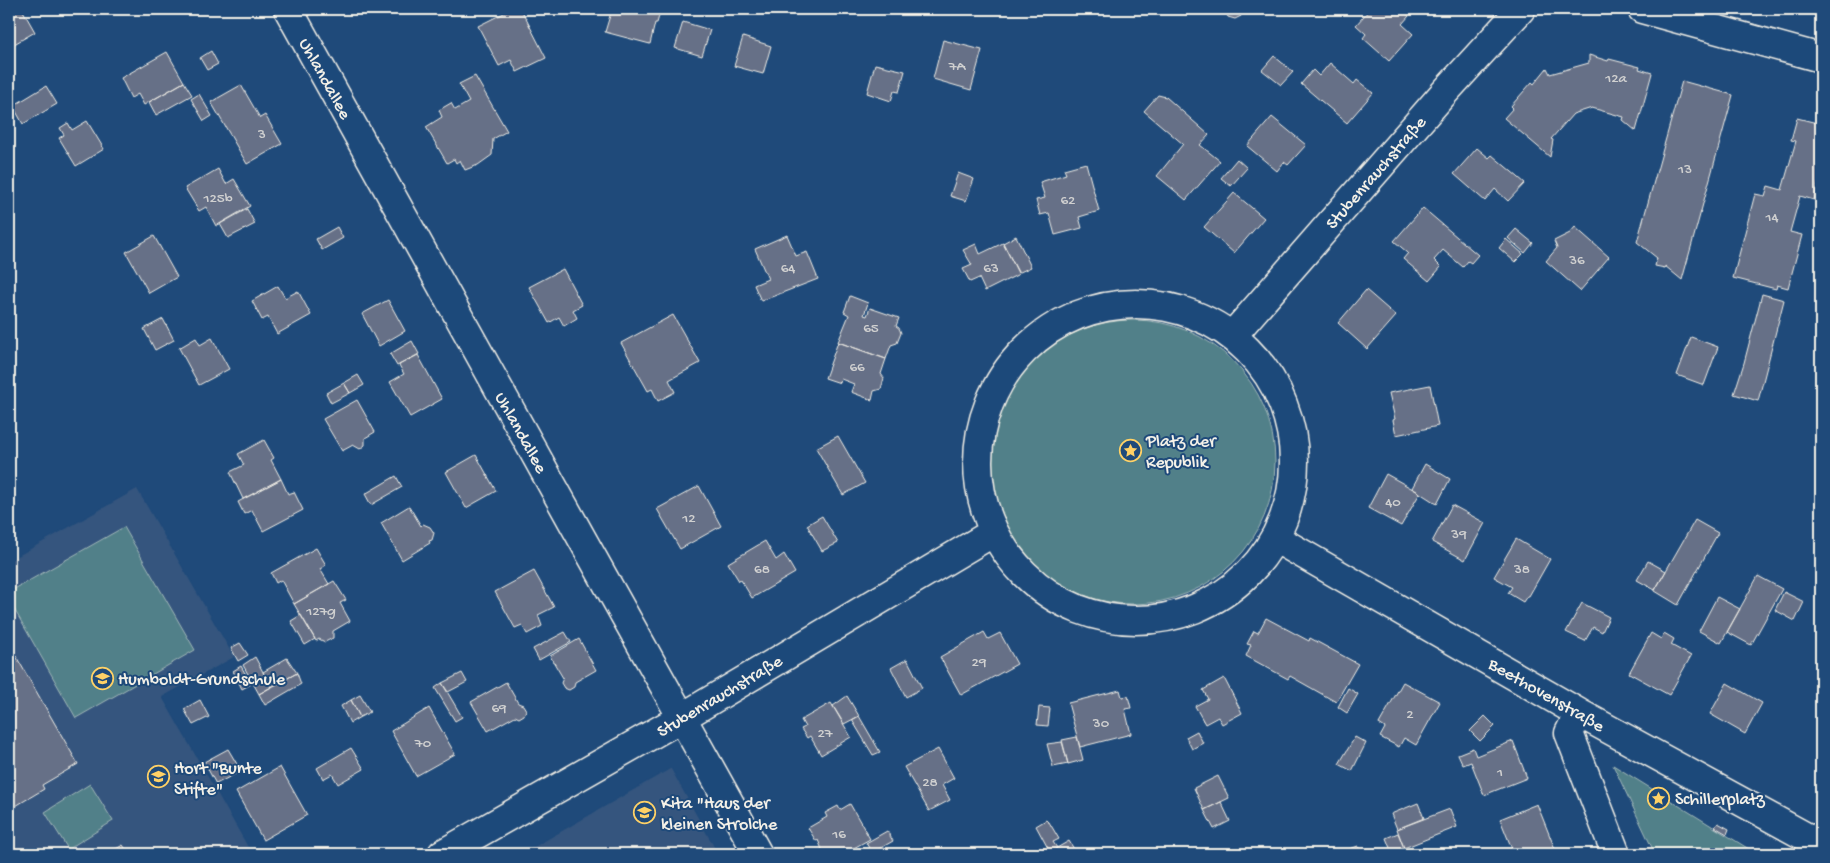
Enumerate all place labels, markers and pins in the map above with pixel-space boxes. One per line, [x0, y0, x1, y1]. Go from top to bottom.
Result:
place label: Platz der Republik [1145, 432, 1217, 474]
place icon: Platz der Republik [1118, 438, 1142, 462]
school or university icon: Humboldt-Grundschule [90, 666, 114, 690]
place label: Humboldt-Grundschule [118, 670, 286, 691]
place label: Hort "Bunte Stifte" [174, 759, 263, 801]
school or university icon: Hort "Bunte Stifte" [146, 765, 170, 789]
place icon: Schillerplatz [1647, 786, 1671, 810]
place label: Schillerplatz [1675, 790, 1766, 811]
place label: Kita "Haus der kleinen Strolche [661, 794, 778, 836]
school or university icon: Kita "Haus der kleinen Strolche [633, 800, 657, 824]

